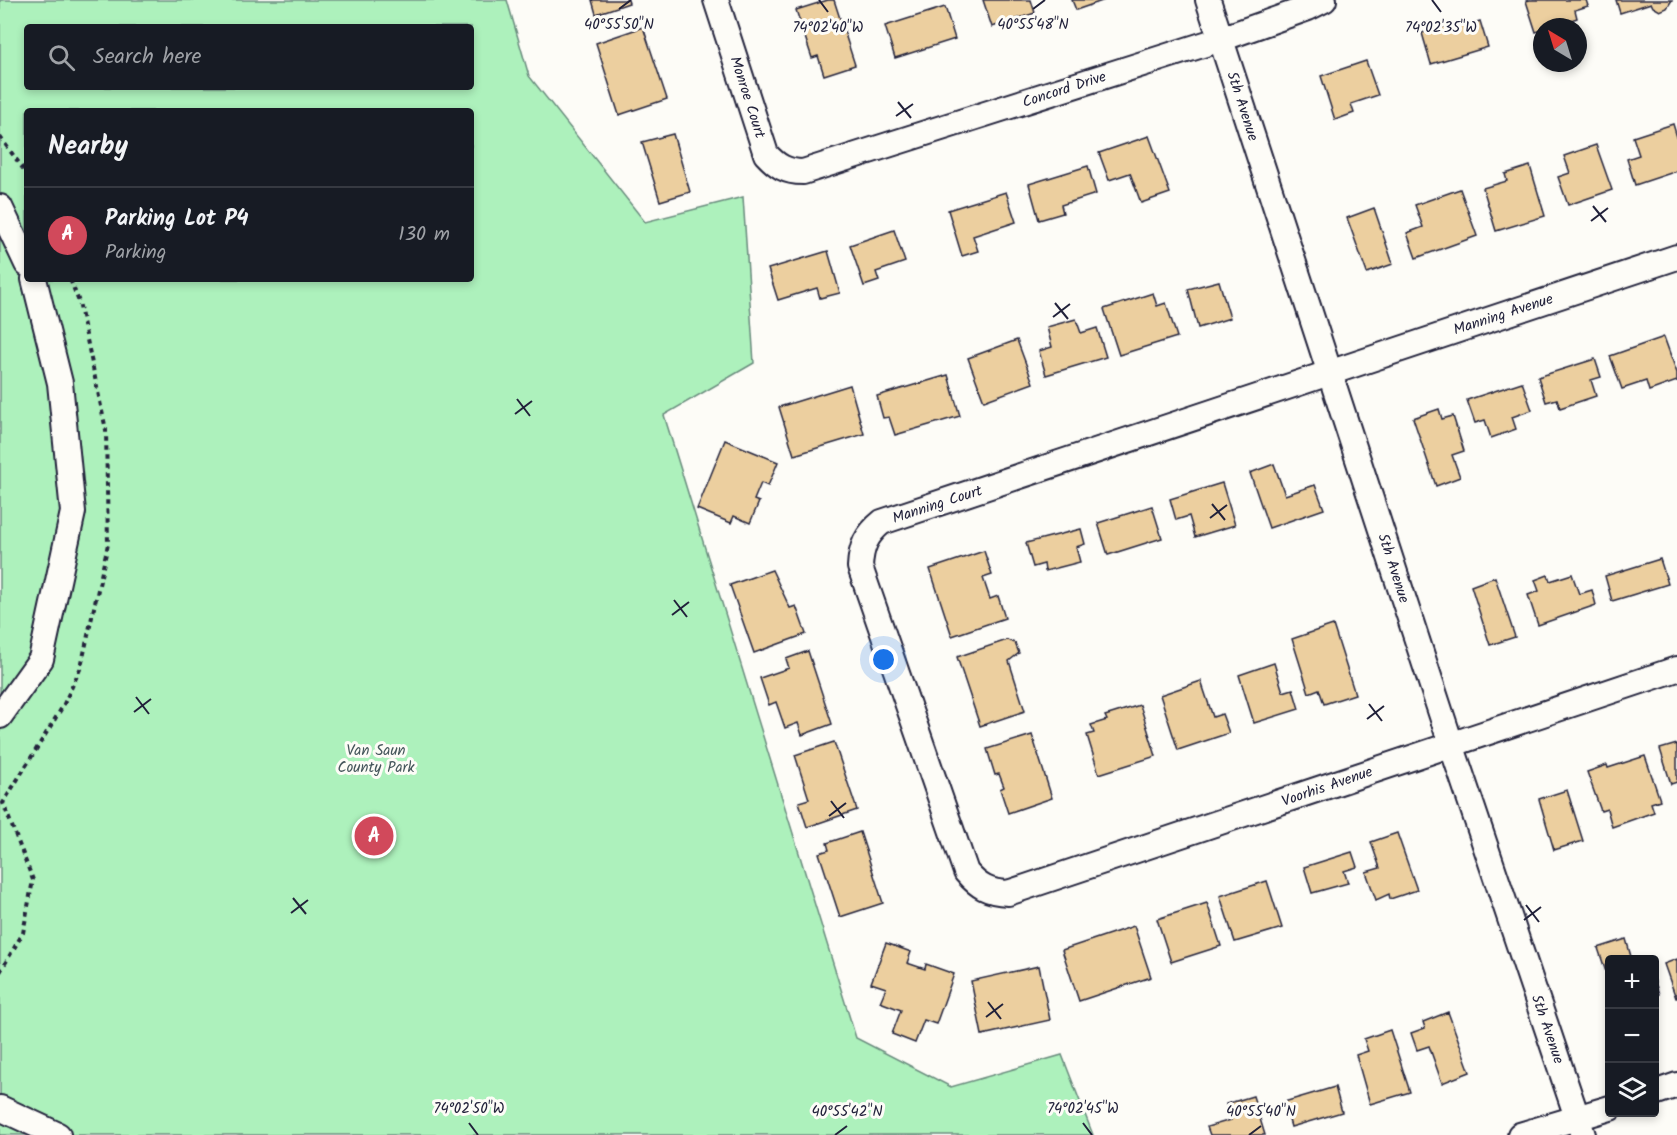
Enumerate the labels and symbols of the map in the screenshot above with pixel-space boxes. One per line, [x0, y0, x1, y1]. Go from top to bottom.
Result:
text: 40°55'50"N [584, 13, 654, 37]
text: 40°55'48"N [997, 13, 1069, 37]
text: 74°02'40"W [792, 16, 864, 40]
text: 74°02'35"W [1405, 16, 1477, 40]
north arrow [1533, 18, 1587, 72]
street label: Monroe Court [723, 53, 772, 142]
street label: Concord Drive [1019, 65, 1110, 115]
street label: 5th Avenue [1219, 68, 1265, 145]
street label: Manning Avenue [1450, 287, 1557, 342]
street label: Manning Court [889, 479, 986, 531]
street label: 5th Avenue [1370, 530, 1416, 607]
your location [869, 645, 898, 674]
park label: Van Saun County Park [337, 739, 415, 780]
street label: Voorhis Avenue [1279, 760, 1376, 814]
pin: A [354, 814, 394, 858]
street label: 5th Avenue [1524, 991, 1570, 1068]
text: 74°02'50"W [434, 1097, 505, 1121]
text: 74°02'45"W [1047, 1097, 1119, 1121]
text: 40°55'42"N [811, 1100, 883, 1124]
text: 40°55'40"N [1226, 1100, 1296, 1124]

